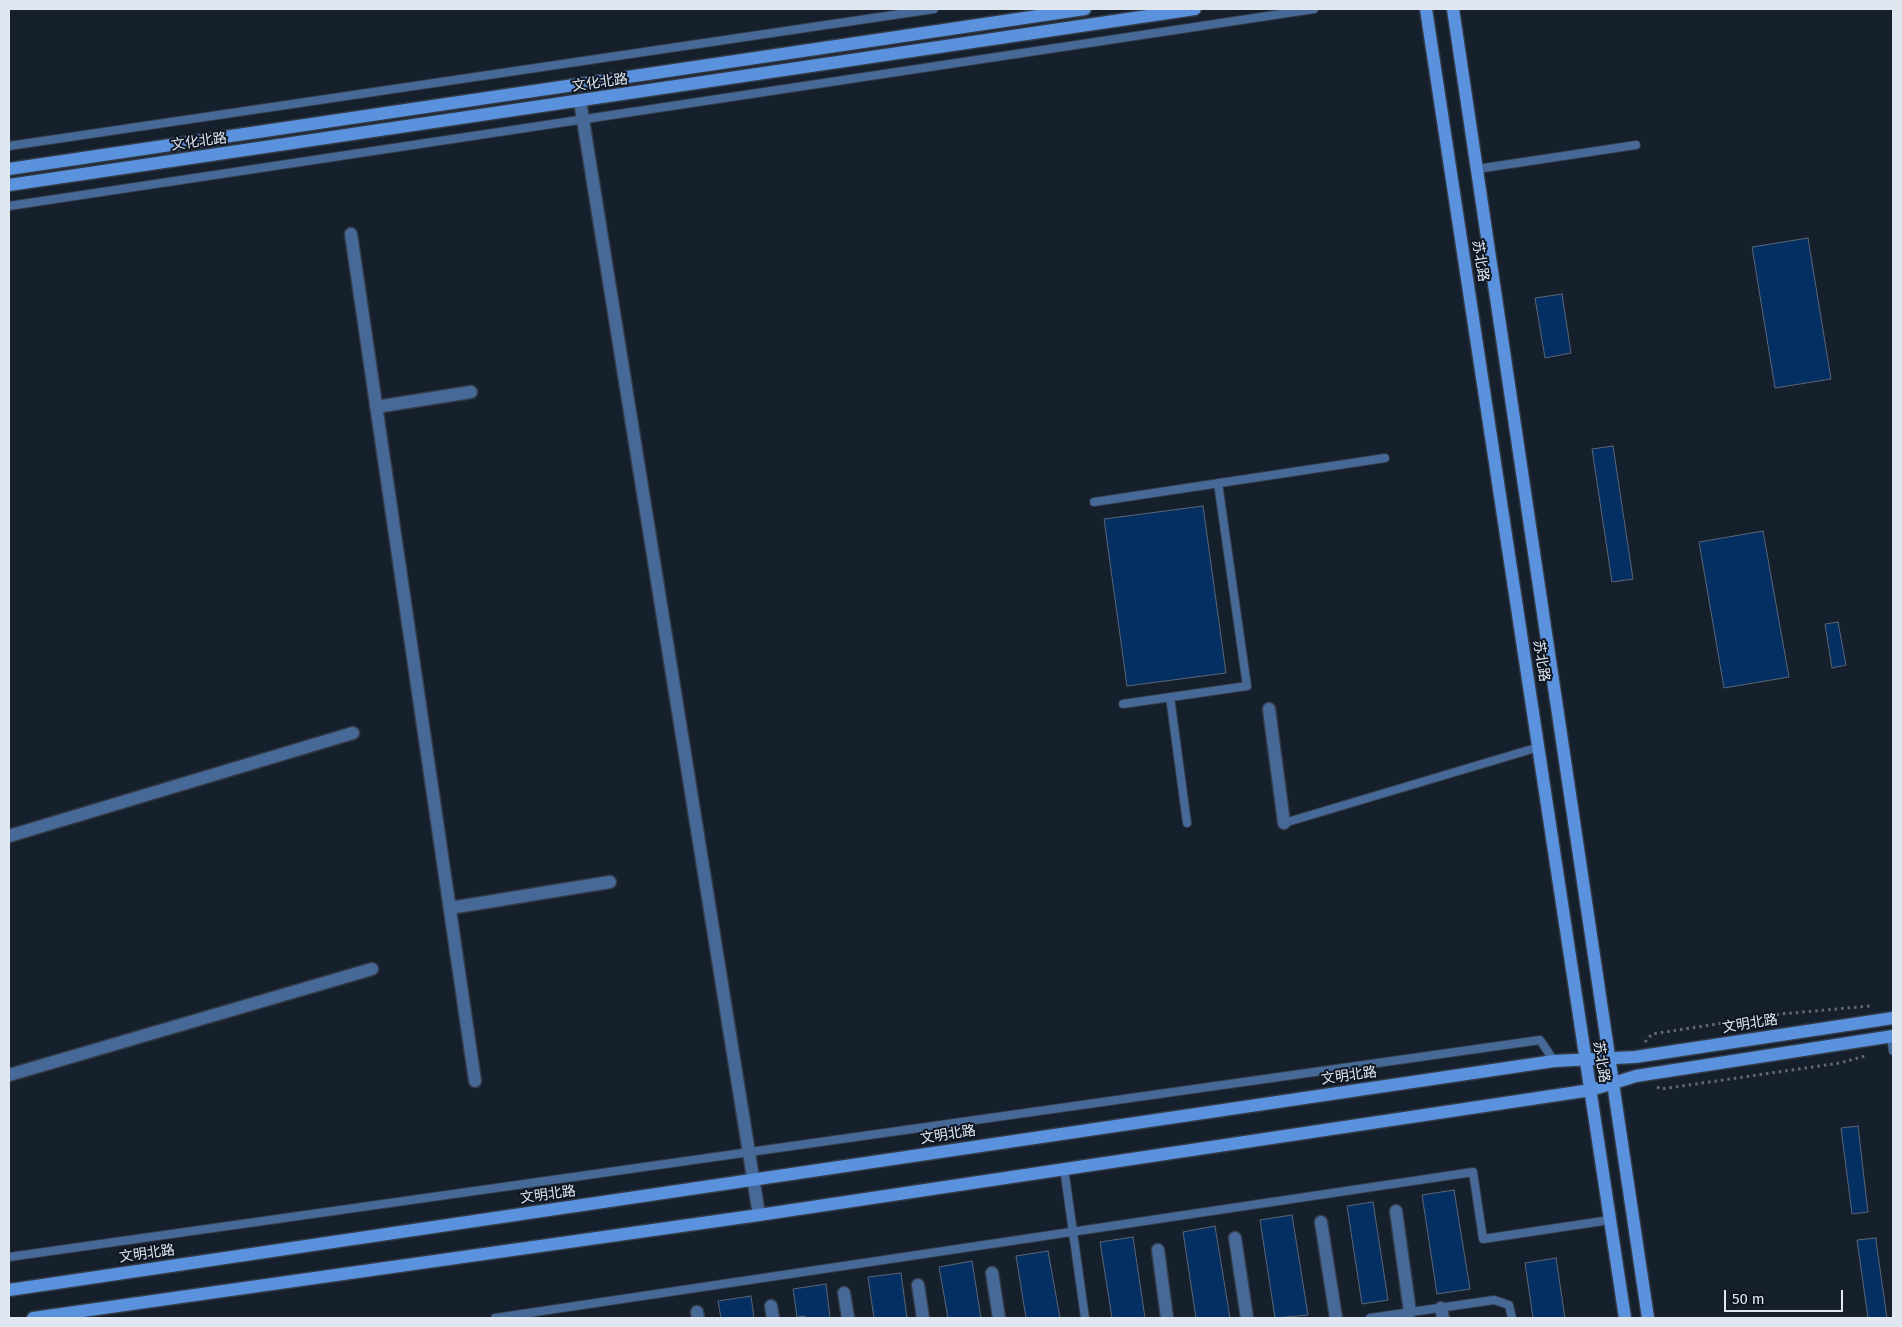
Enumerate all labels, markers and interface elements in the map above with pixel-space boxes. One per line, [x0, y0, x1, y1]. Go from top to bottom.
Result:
street label: 文化北路 [571, 71, 629, 95]
street label: 文化北路 [170, 130, 228, 154]
street label: 苏北路 [1468, 239, 1492, 283]
street label: 苏北路 [1529, 639, 1553, 683]
street label: 文明北路 [1721, 1011, 1779, 1037]
street label: 苏北路 [1589, 1040, 1613, 1084]
street label: 文明北路 [1320, 1064, 1378, 1088]
street label: 文明北路 [919, 1122, 977, 1148]
street label: 文明北路 [519, 1183, 577, 1207]
street label: 文明北路 [118, 1242, 176, 1266]
scale bar [1727, 1280, 1846, 1312]
text: 50 m [1732, 1290, 1765, 1308]

